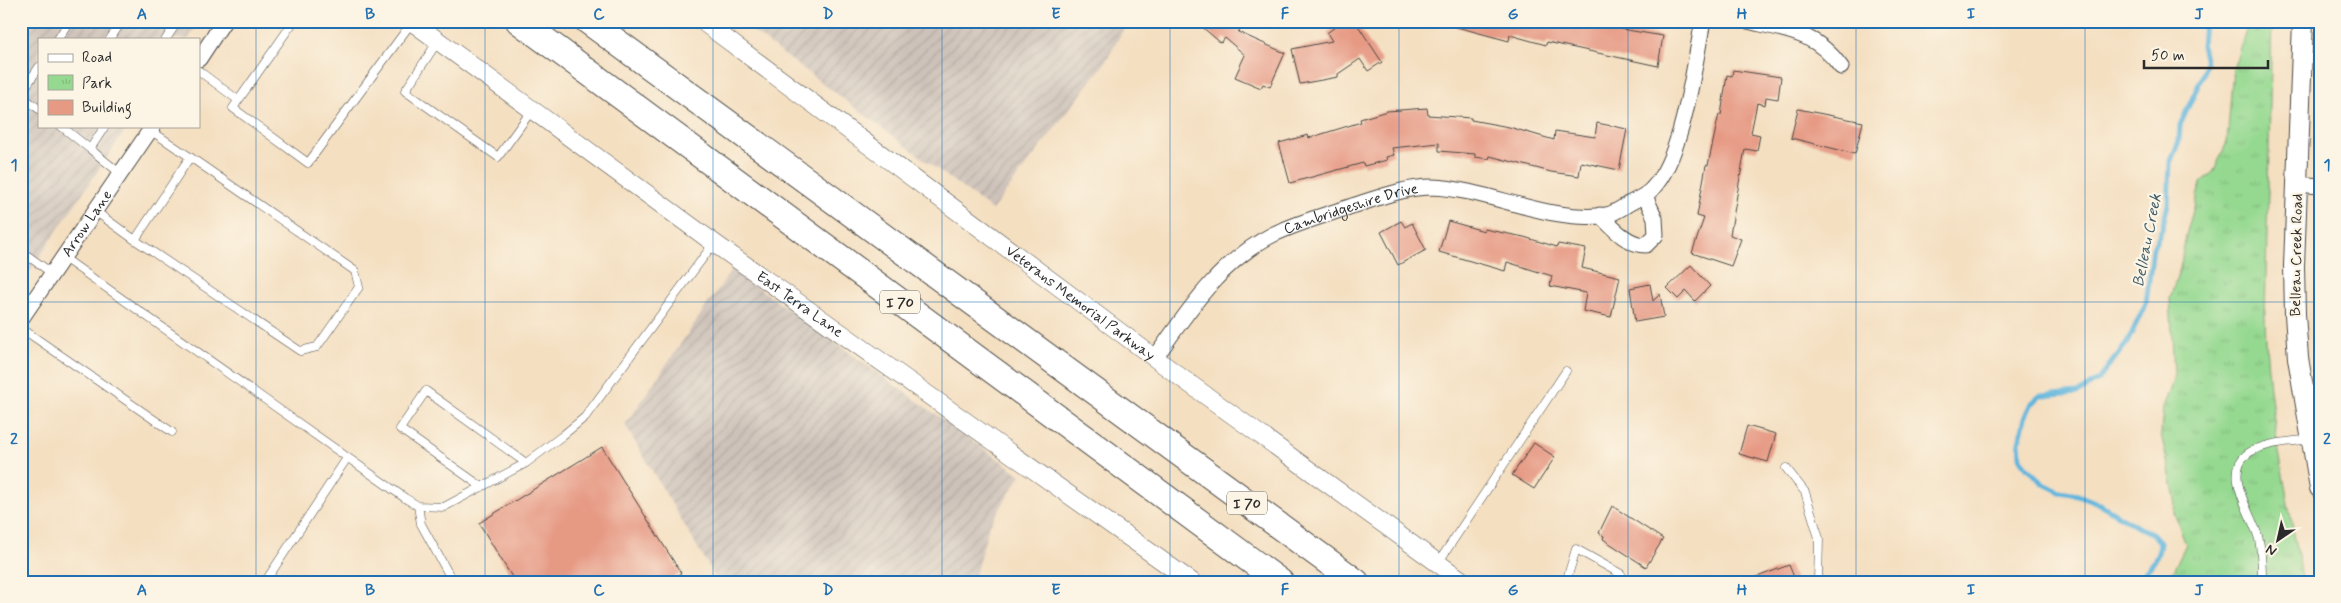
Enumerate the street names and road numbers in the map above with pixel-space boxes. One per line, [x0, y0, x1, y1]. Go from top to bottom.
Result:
street label: Cambridgeshire Drive [1281, 179, 1419, 240]
street label: Arrow Lane [57, 186, 117, 261]
street label: Belleau Creek Road [2286, 193, 2308, 317]
street label: Veterans Memorial Parkway [1001, 241, 1159, 366]
street label: East Terra Lane [752, 267, 847, 342]
road number: I 70 [880, 290, 920, 314]
road number: I 70 [1227, 492, 1267, 514]

